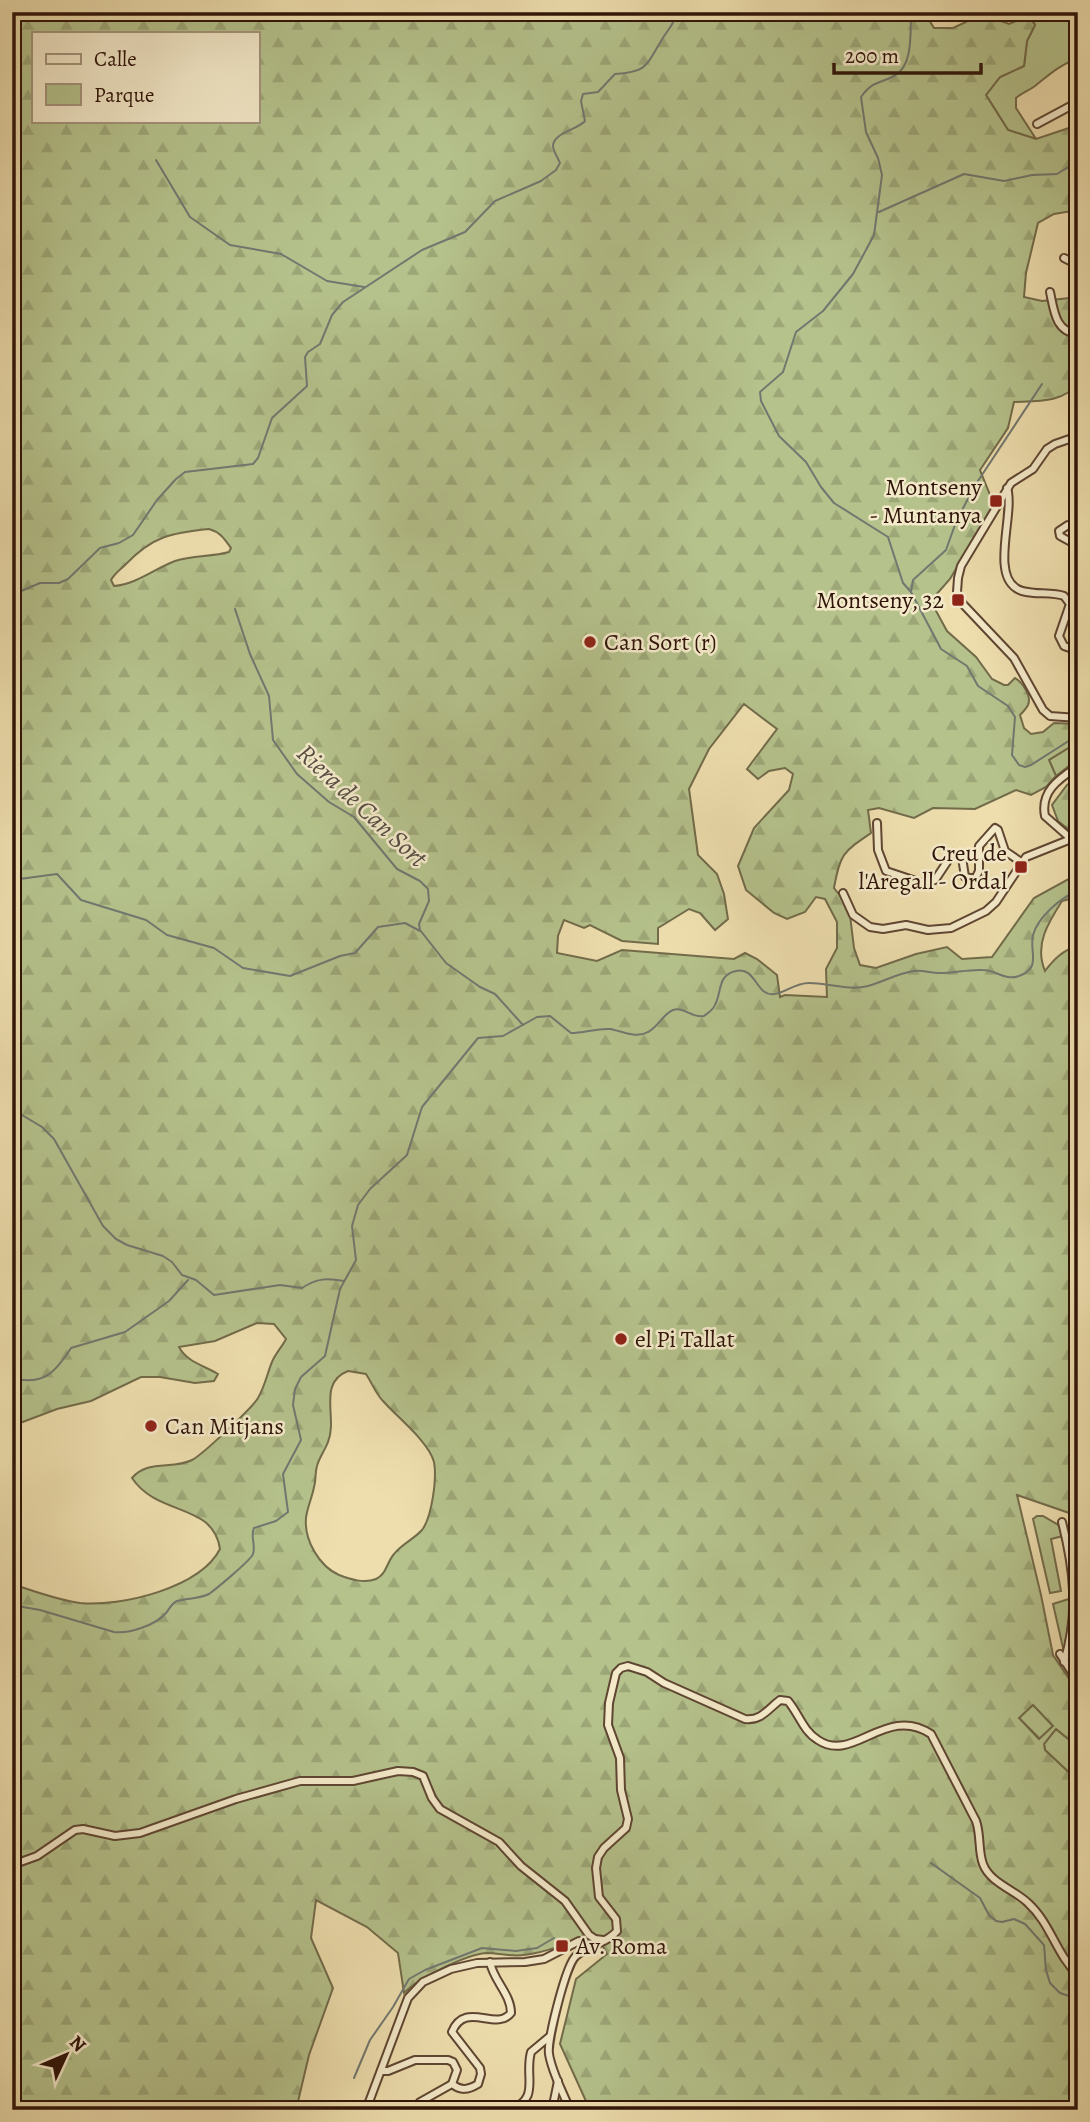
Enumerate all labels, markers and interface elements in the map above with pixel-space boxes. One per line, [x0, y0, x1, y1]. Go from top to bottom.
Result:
legend [32, 32, 259, 122]
scale bar [834, 32, 982, 76]
text: 200 m [845, 42, 899, 70]
text: Calle [94, 45, 137, 73]
text: Parque [94, 81, 154, 109]
place label: Montseny - Muntanya [869, 471, 983, 531]
marker: Montseny - Muntanya [988, 493, 1004, 509]
place label: Montseny, 32 [816, 584, 944, 616]
marker: Montseny, 32 [950, 592, 966, 608]
place label: Can Sort (r) [604, 626, 717, 658]
marker: Can Sort (r) [582, 634, 598, 650]
water label: Riera de Can Sort [289, 736, 435, 876]
place label: Creu de l'Aregall - Ordal [859, 837, 1007, 897]
marker: Creu de l'Aregall - Ordal [1013, 859, 1029, 875]
place label: el Pi Tallat [635, 1323, 735, 1355]
marker: el Pi Tallat [613, 1331, 629, 1347]
place label: Can Mitjans [165, 1410, 284, 1442]
marker: Can Mitjans [143, 1418, 159, 1434]
place label: Av. Roma [575, 1930, 668, 1962]
marker: Av. Roma [554, 1938, 570, 1954]
north arrow [32, 2021, 102, 2090]
text: N [63, 2030, 92, 2058]

